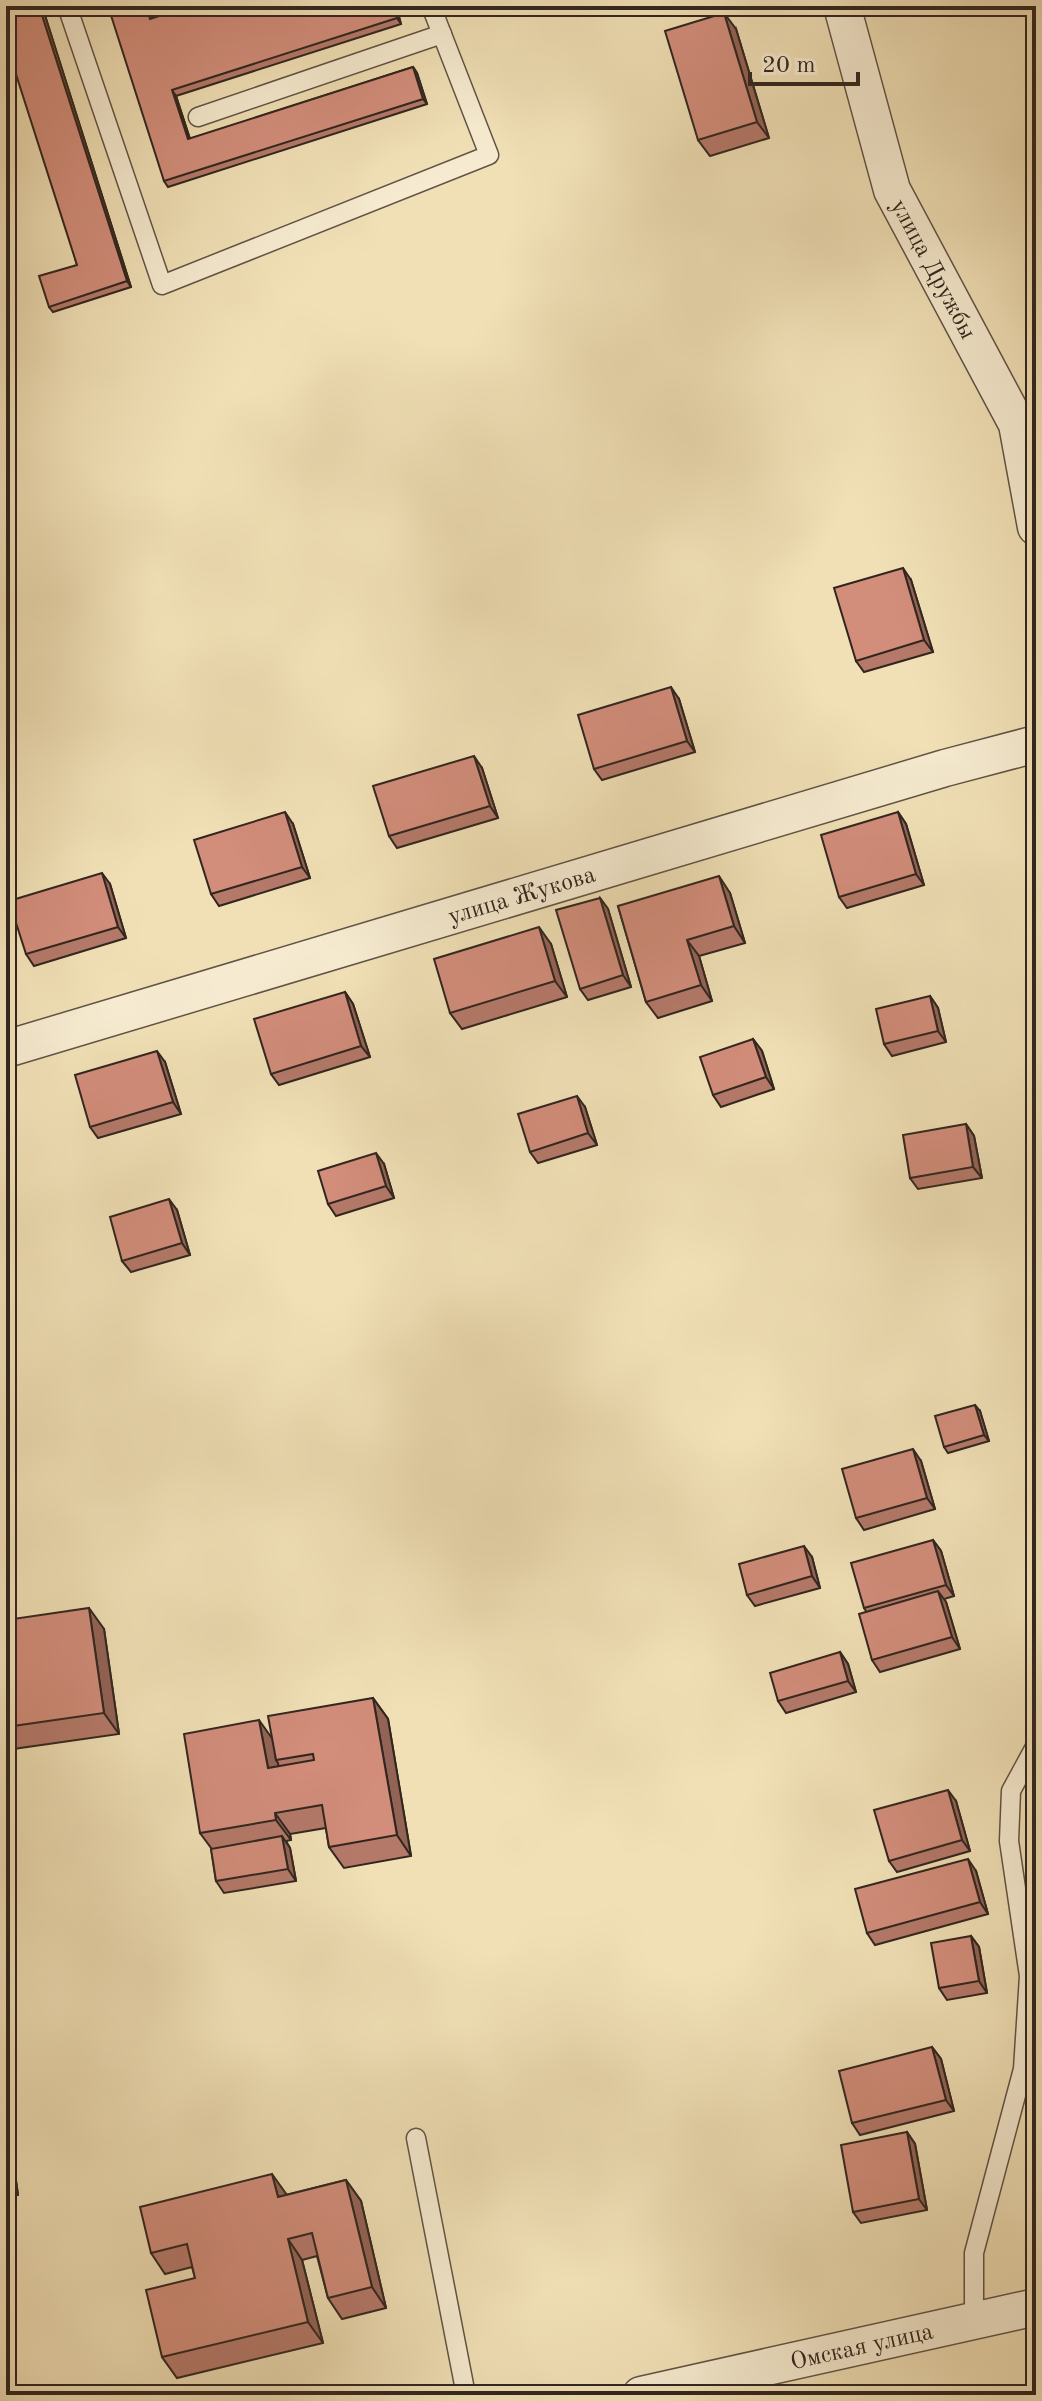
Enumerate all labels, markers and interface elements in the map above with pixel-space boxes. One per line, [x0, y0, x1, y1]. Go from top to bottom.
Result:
scale bar [750, 36, 858, 86]
text: 20 m [762, 54, 816, 78]
street label: улица Дружбы [885, 196, 979, 344]
street label: улица Жукова [446, 863, 599, 930]
street label: Омская улица [788, 2320, 936, 2375]

